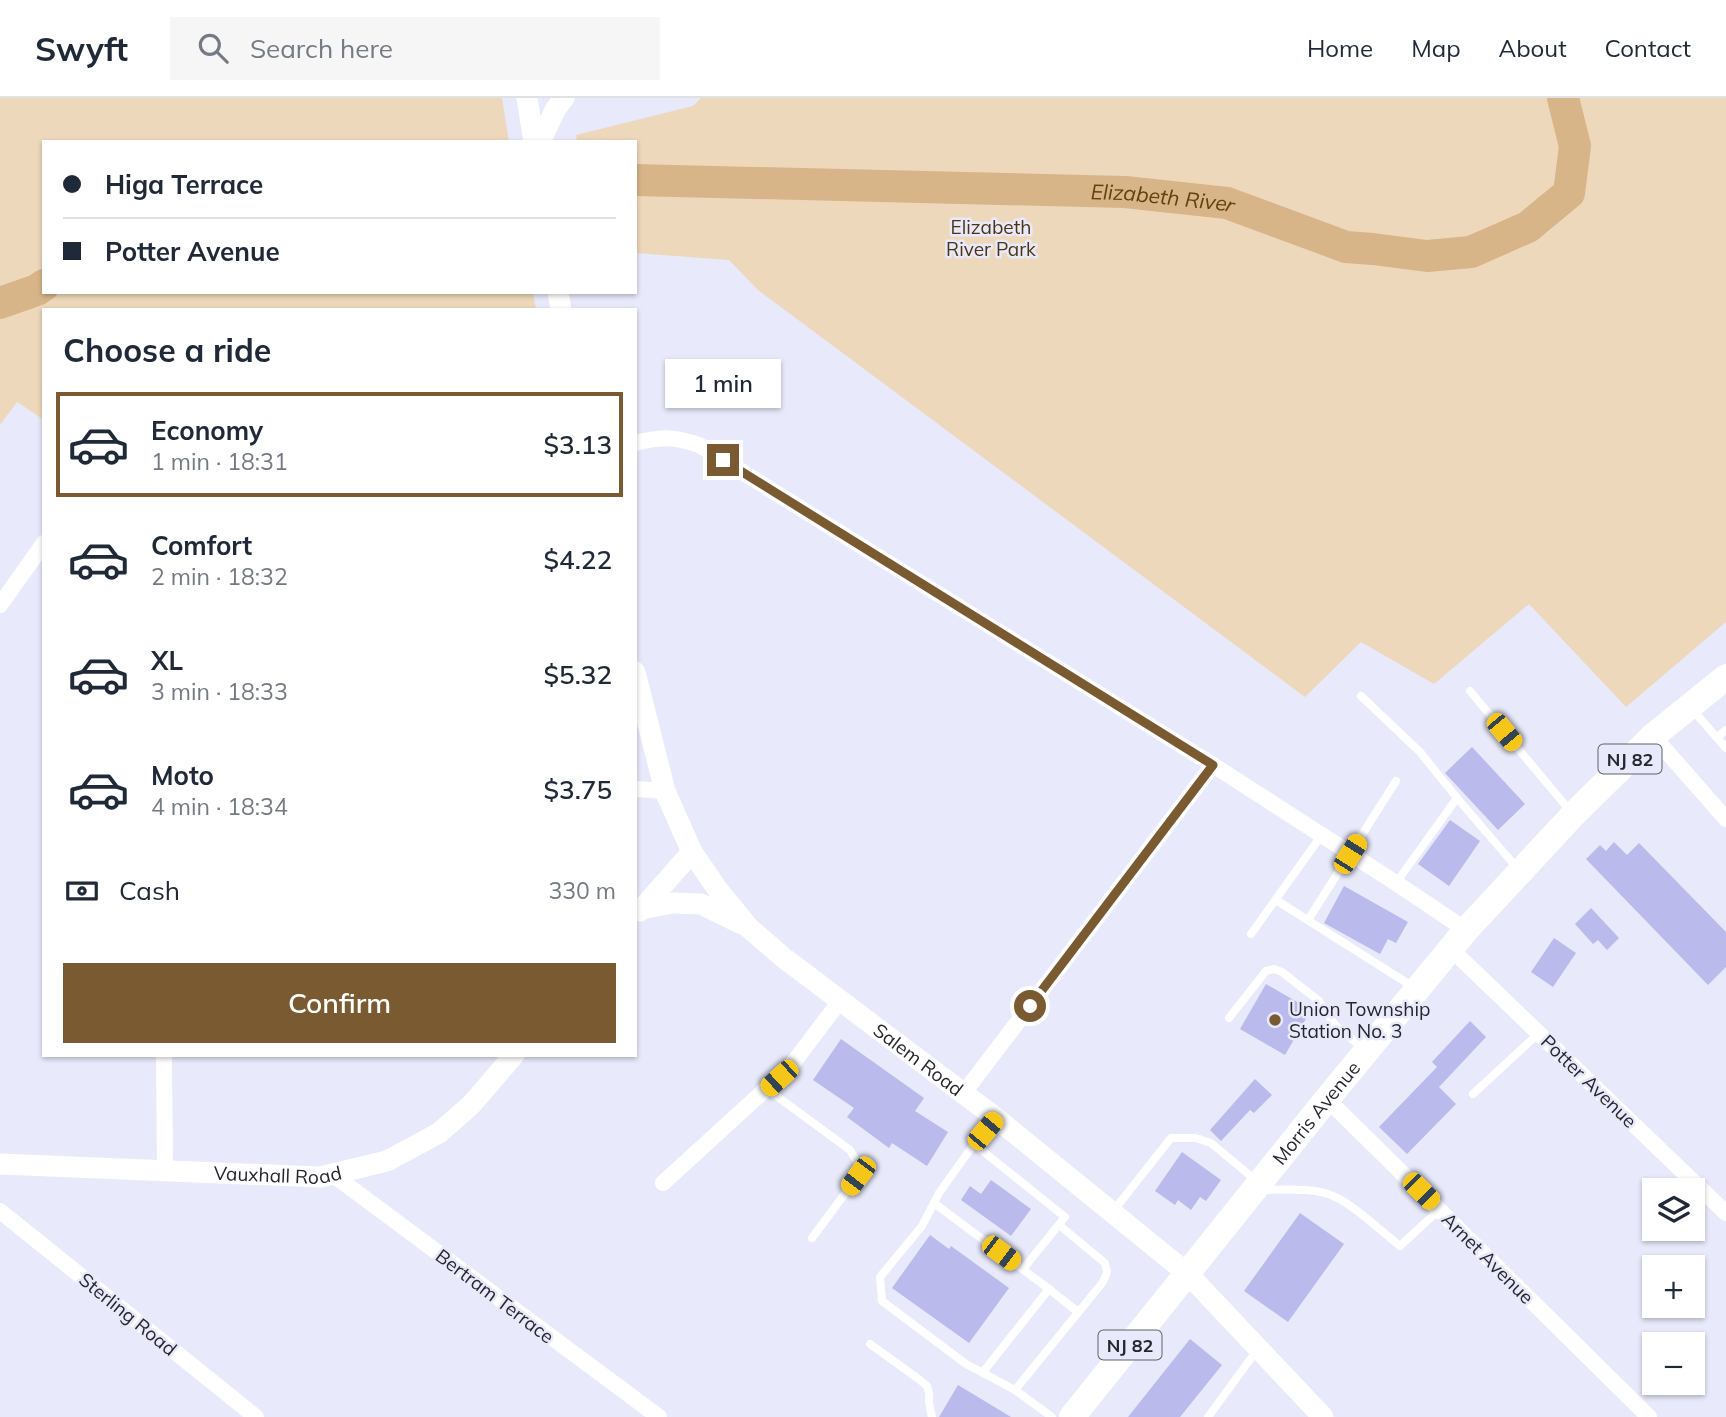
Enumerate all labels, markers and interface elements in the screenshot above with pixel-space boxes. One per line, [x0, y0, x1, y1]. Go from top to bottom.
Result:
search box [170, 17, 660, 80]
text: Swyft [35, 28, 128, 69]
icon: search [194, 29, 232, 67]
text: Search here [250, 32, 393, 65]
text: Home [1307, 33, 1373, 63]
text: Map [1411, 33, 1461, 63]
text: About [1499, 33, 1567, 63]
text: Contact [1605, 33, 1691, 63]
text: Higa Terrace [105, 168, 263, 201]
water label: Elizabeth River [1090, 178, 1240, 218]
park label: Elizabeth River Park [946, 215, 1036, 261]
text: Potter Avenue [105, 235, 280, 268]
text: Choose a ride [63, 330, 271, 370]
callout: 1 min [665, 358, 781, 408]
text: 1 min [693, 369, 753, 398]
icon: car [67, 413, 130, 476]
text: Economy [151, 414, 263, 447]
text: $3.13 [543, 428, 612, 461]
route end [707, 444, 739, 476]
text: 1 min · 18:31 [151, 447, 288, 476]
icon: car [67, 528, 130, 591]
text: Comfort [151, 529, 252, 562]
text: $4.22 [543, 543, 612, 576]
text: 2 min · 18:32 [151, 562, 288, 591]
icon: car [67, 643, 130, 706]
text: XL [151, 644, 183, 677]
text: $5.32 [543, 658, 612, 691]
text: 3 min · 18:33 [151, 677, 288, 706]
car [1483, 709, 1526, 755]
road number: NJ 82 [1598, 744, 1662, 774]
icon: car [67, 758, 130, 821]
text: Moto [151, 759, 214, 792]
text: $3.75 [543, 773, 612, 806]
text: 4 min · 18:34 [151, 792, 288, 821]
car [1330, 831, 1371, 877]
icon: cash [63, 872, 101, 910]
text: Cash [119, 874, 180, 907]
text: 330 m [548, 876, 616, 905]
button: Confirm [63, 963, 616, 1043]
route start [1014, 990, 1046, 1022]
place label: Union Township Station No. 3 [1289, 997, 1430, 1043]
marker: Union Township Station No. 3 [1267, 1012, 1283, 1028]
street label: Salem Road [869, 1018, 968, 1101]
street label: Potter Avenue [1536, 1029, 1642, 1133]
car [757, 1056, 802, 1100]
street label: Morris Avenue [1267, 1056, 1365, 1169]
car [964, 1108, 1007, 1154]
car [837, 1153, 880, 1199]
street label: Vauxhall Road [213, 1160, 344, 1189]
car [1399, 1169, 1444, 1213]
map controls [1642, 1178, 1705, 1395]
button: layers [1642, 1178, 1705, 1241]
street label: Arnet Avenue [1437, 1207, 1539, 1309]
car [978, 1232, 1025, 1274]
street label: Bertram Terrace [431, 1244, 559, 1348]
button: + [1642, 1255, 1705, 1318]
street label: Sterling Road [74, 1267, 182, 1361]
road number: NJ 82 [1098, 1330, 1162, 1360]
button: − [1642, 1332, 1705, 1395]

